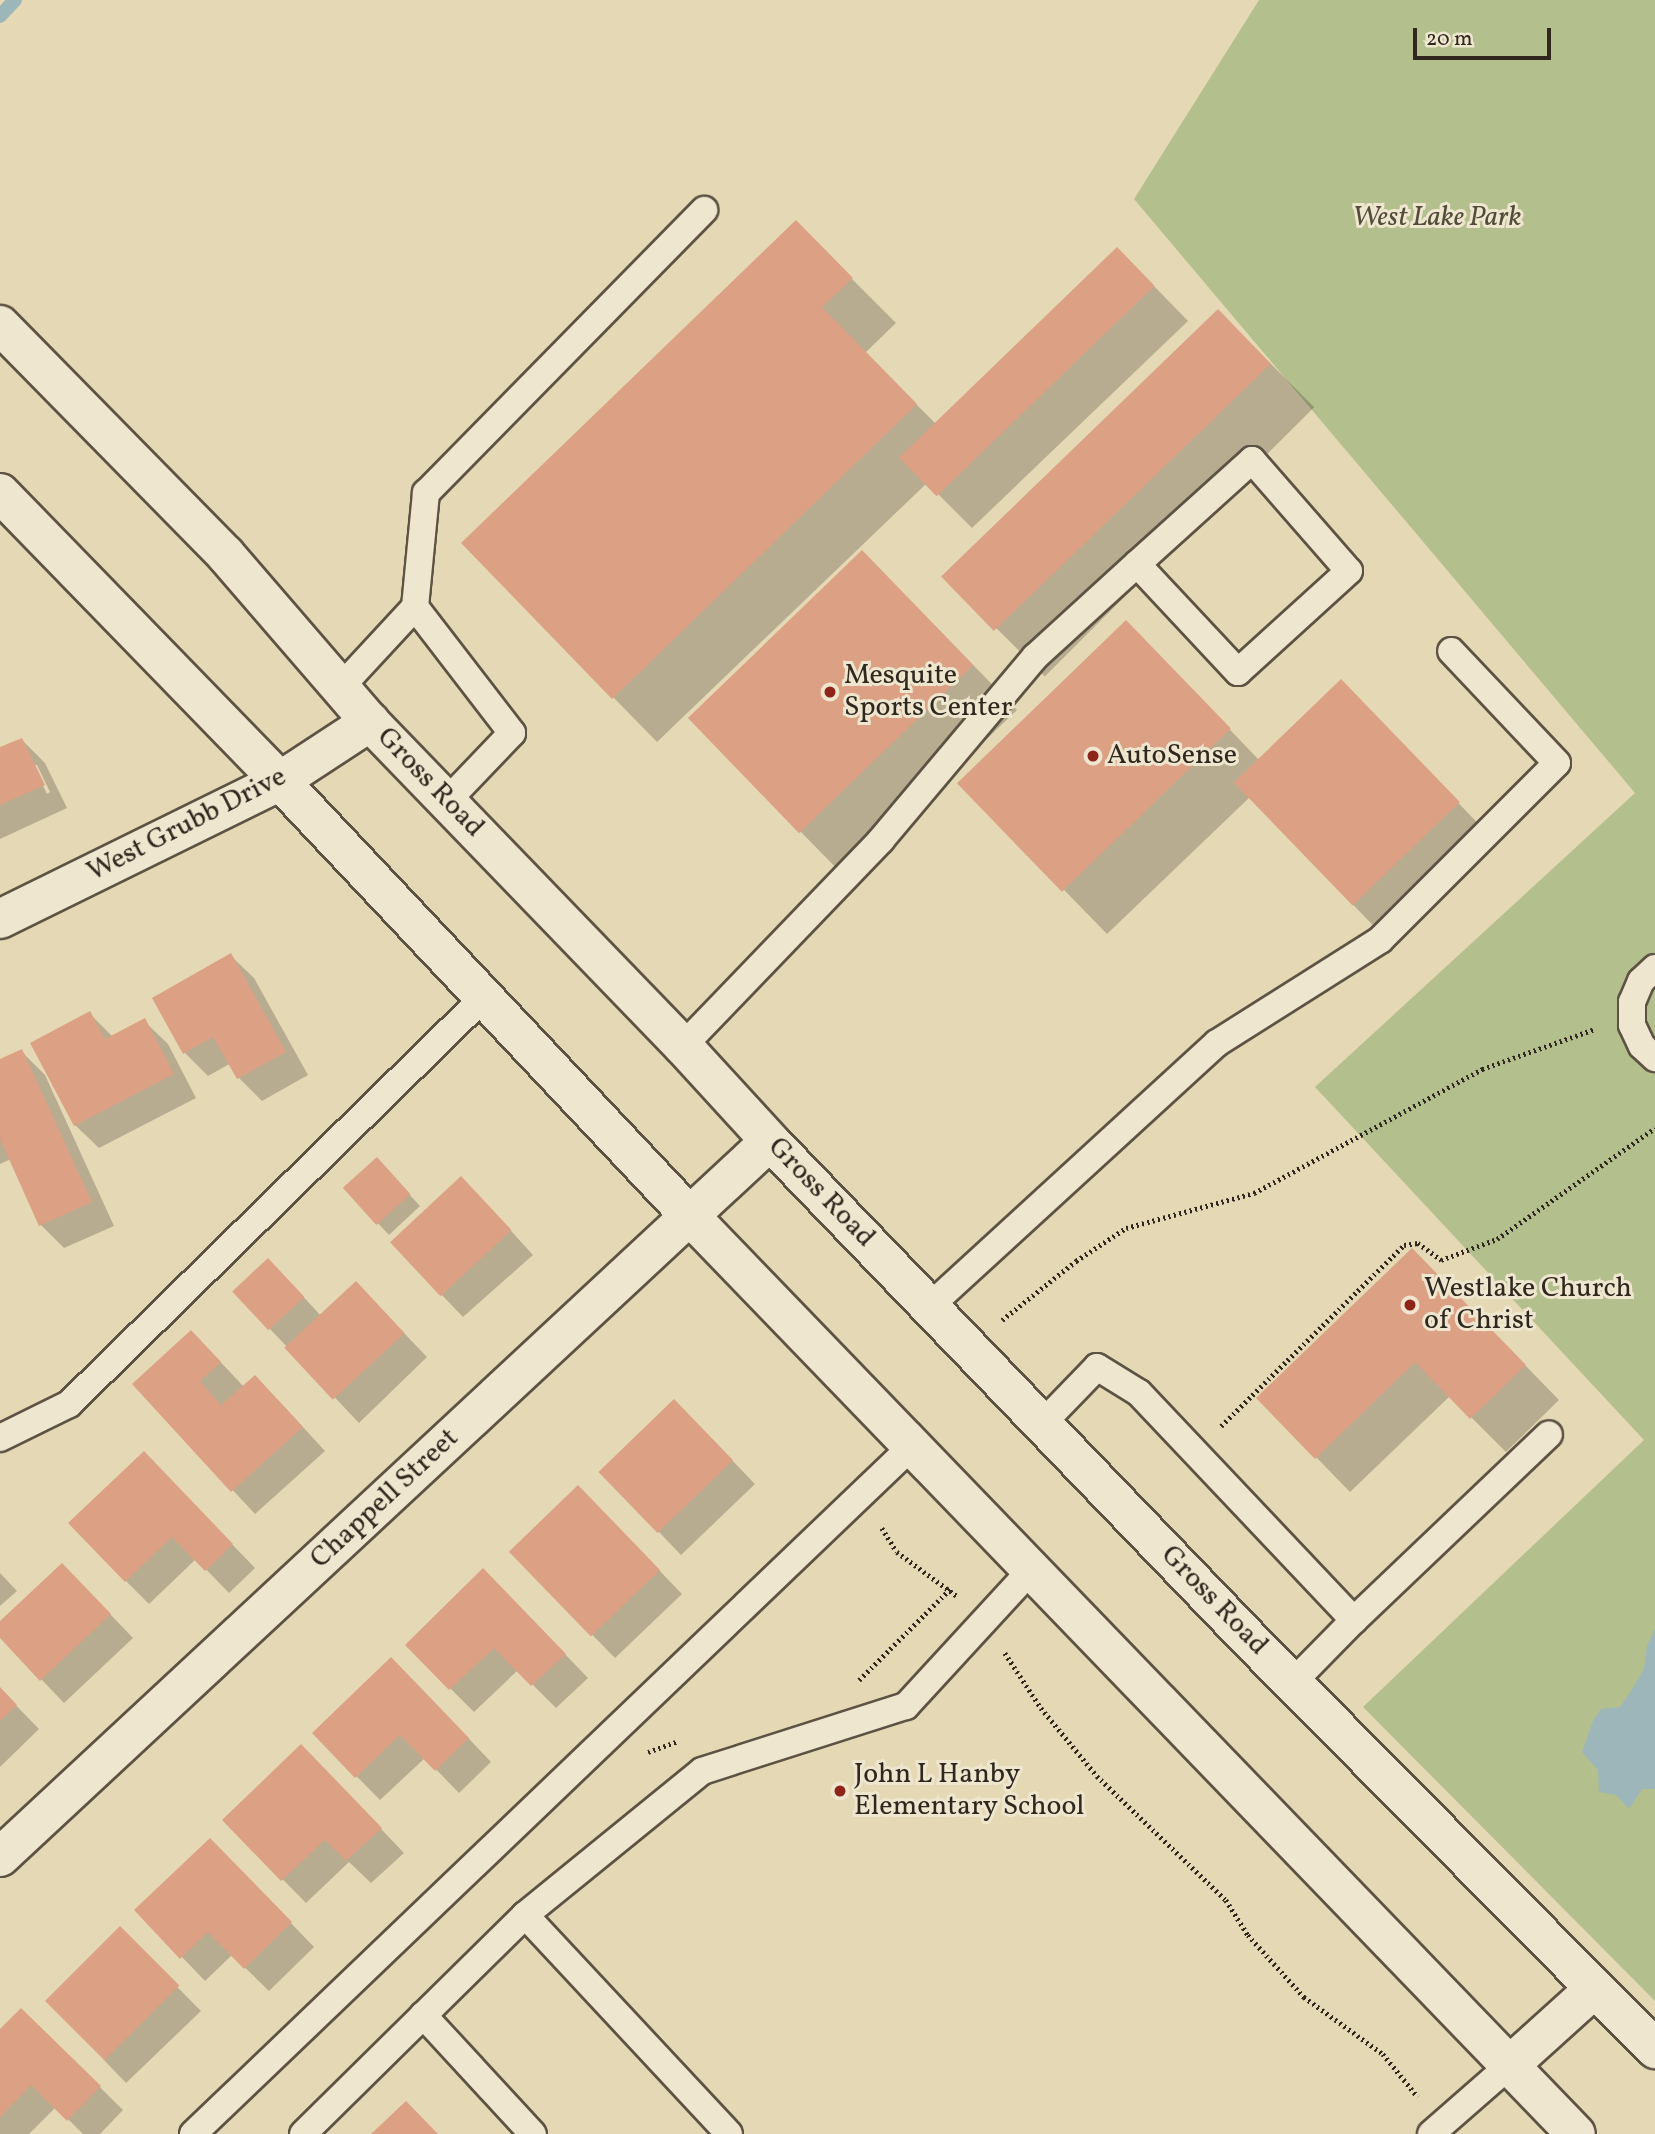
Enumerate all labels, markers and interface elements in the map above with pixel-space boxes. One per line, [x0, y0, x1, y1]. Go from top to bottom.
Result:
scale bar [1417, 14, 1555, 58]
text: 20 m [1426, 25, 1472, 54]
park label: West Lake Park [1353, 201, 1521, 235]
place label: Mesquite Sports Center [844, 659, 1012, 725]
marker: Mesquite Sports Center [822, 684, 838, 700]
street label: Gross Road [369, 721, 491, 845]
place label: AutoSense [1107, 739, 1237, 773]
marker: AutoSense [1085, 748, 1101, 764]
street label: West Grubb Drive [82, 760, 292, 890]
street label: Gross Road [760, 1131, 882, 1255]
place label: Westlake Church of Christ [1424, 1272, 1632, 1338]
marker: Westlake Church of Christ [1402, 1297, 1418, 1313]
street label: Chappell Street [304, 1422, 466, 1576]
street label: Gross Road [1153, 1539, 1275, 1663]
place label: John L Hanby Elementary School [854, 1758, 1085, 1824]
marker: John L Hanby Elementary School [832, 1783, 848, 1799]

